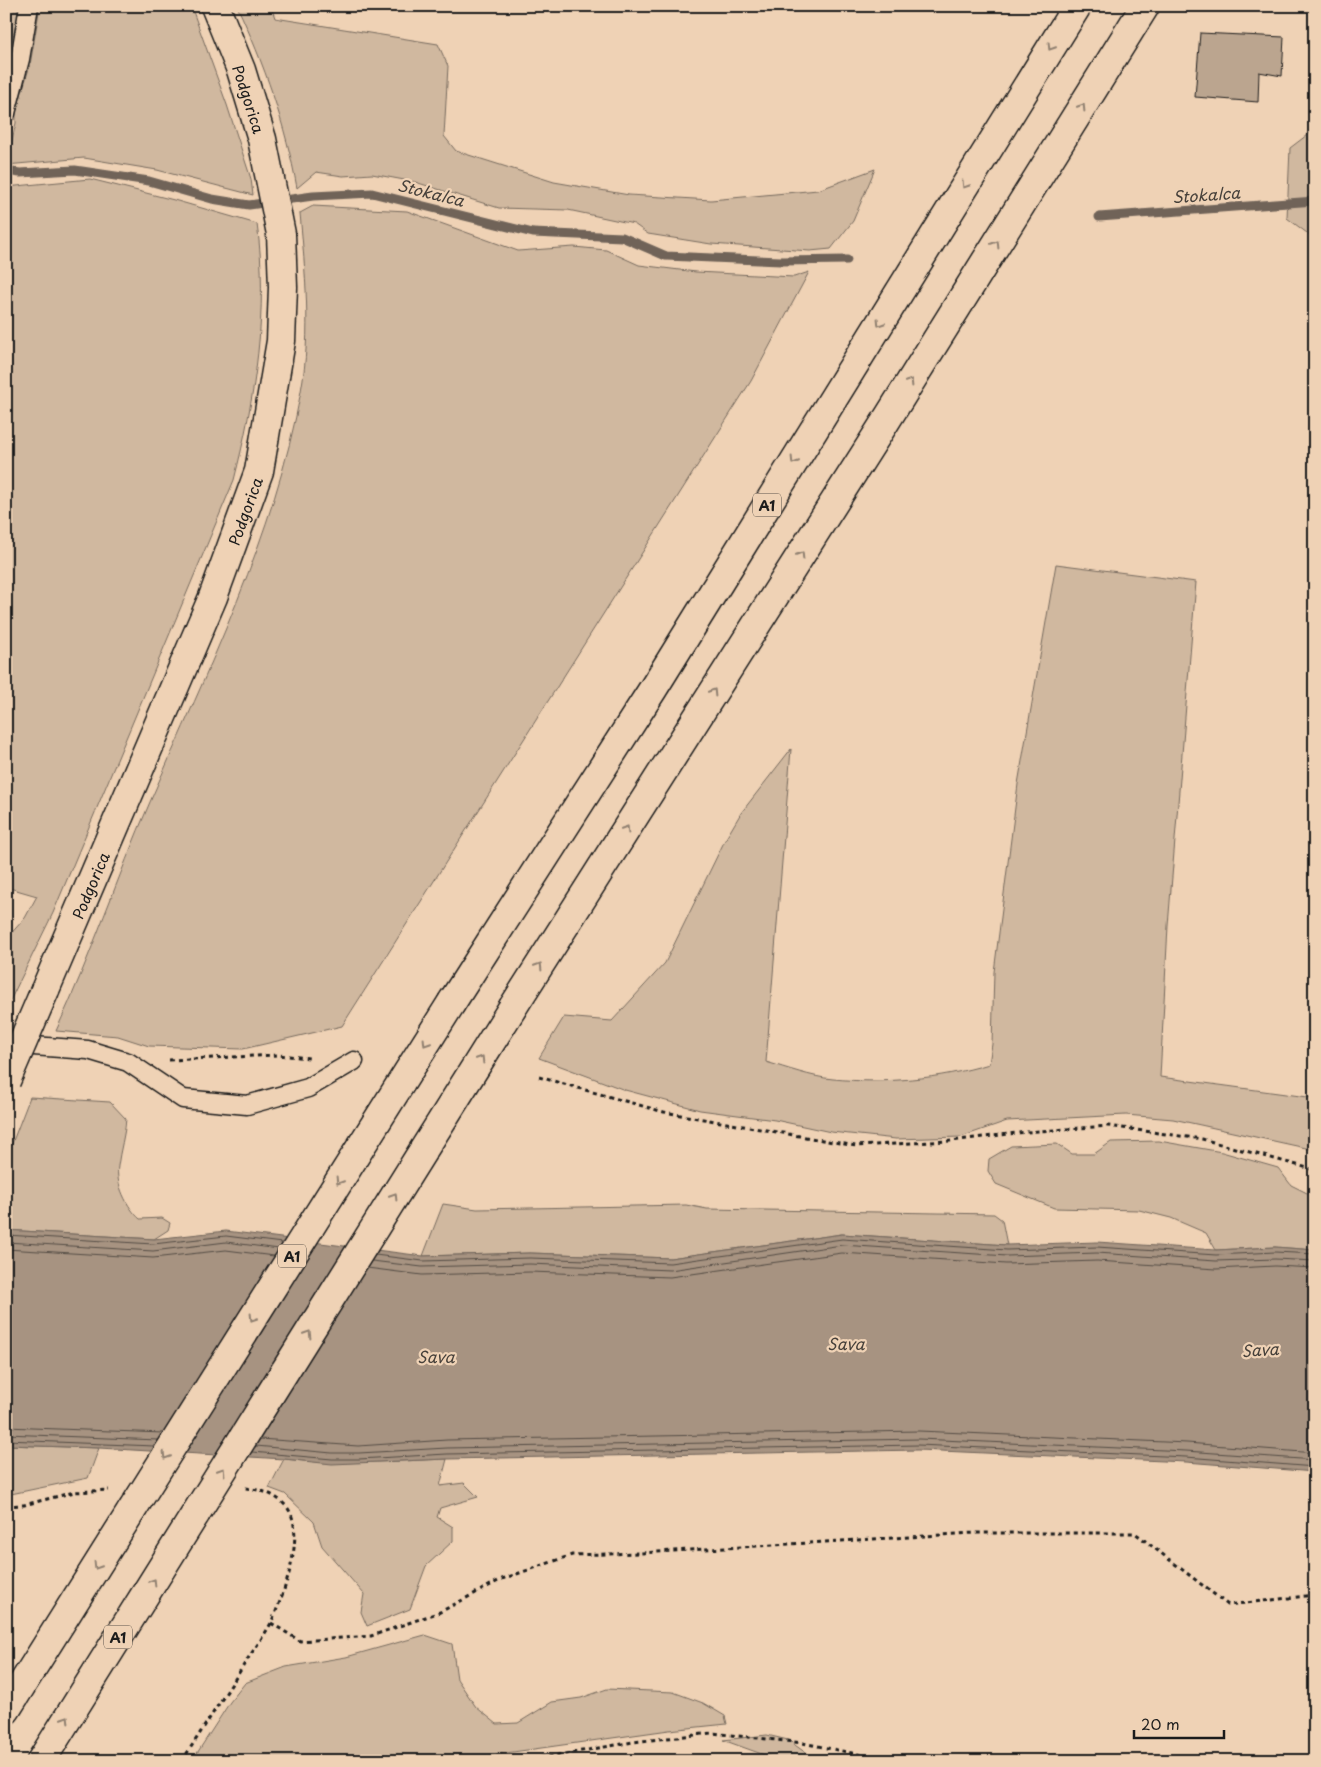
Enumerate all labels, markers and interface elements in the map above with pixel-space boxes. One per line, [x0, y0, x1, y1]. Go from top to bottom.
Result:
one-way arrow [1048, 42, 1058, 51]
street label: Podgorica [227, 62, 271, 137]
one-way arrow [1075, 103, 1085, 112]
water label: Stokalca [395, 172, 468, 212]
one-way arrow [962, 180, 972, 189]
water label: Stokalca [1171, 180, 1242, 208]
one-way arrow [989, 241, 999, 250]
one-way arrow [876, 318, 886, 327]
one-way arrow [903, 379, 913, 388]
one-way arrow [791, 456, 800, 465]
street label: Podgorica [221, 473, 268, 548]
road number: A1 [753, 494, 781, 516]
one-way arrow [794, 551, 804, 560]
one-way arrow [707, 688, 717, 697]
one-way arrow [620, 825, 630, 834]
street label: Podgorica [65, 847, 115, 922]
one-way arrow [533, 962, 542, 972]
one-way arrow [423, 1037, 432, 1047]
one-way arrow [474, 1055, 484, 1064]
one-way arrow [336, 1175, 346, 1184]
one-way arrow [388, 1193, 398, 1202]
road number: A1 [278, 1244, 306, 1268]
one-way arrow [249, 1313, 259, 1322]
one-way arrow [302, 1330, 311, 1339]
water label: Sava [827, 1331, 866, 1355]
water label: Sava [1241, 1336, 1280, 1362]
water label: Sava [417, 1344, 456, 1368]
one-way arrow [163, 1450, 173, 1459]
one-way arrow [215, 1468, 225, 1477]
one-way arrow [93, 1561, 103, 1570]
one-way arrow [146, 1578, 156, 1587]
road number: A1 [104, 1625, 132, 1648]
scale bar [1134, 1707, 1224, 1739]
text: 20 m [1141, 1712, 1180, 1735]
one-way arrow [60, 1716, 70, 1725]

